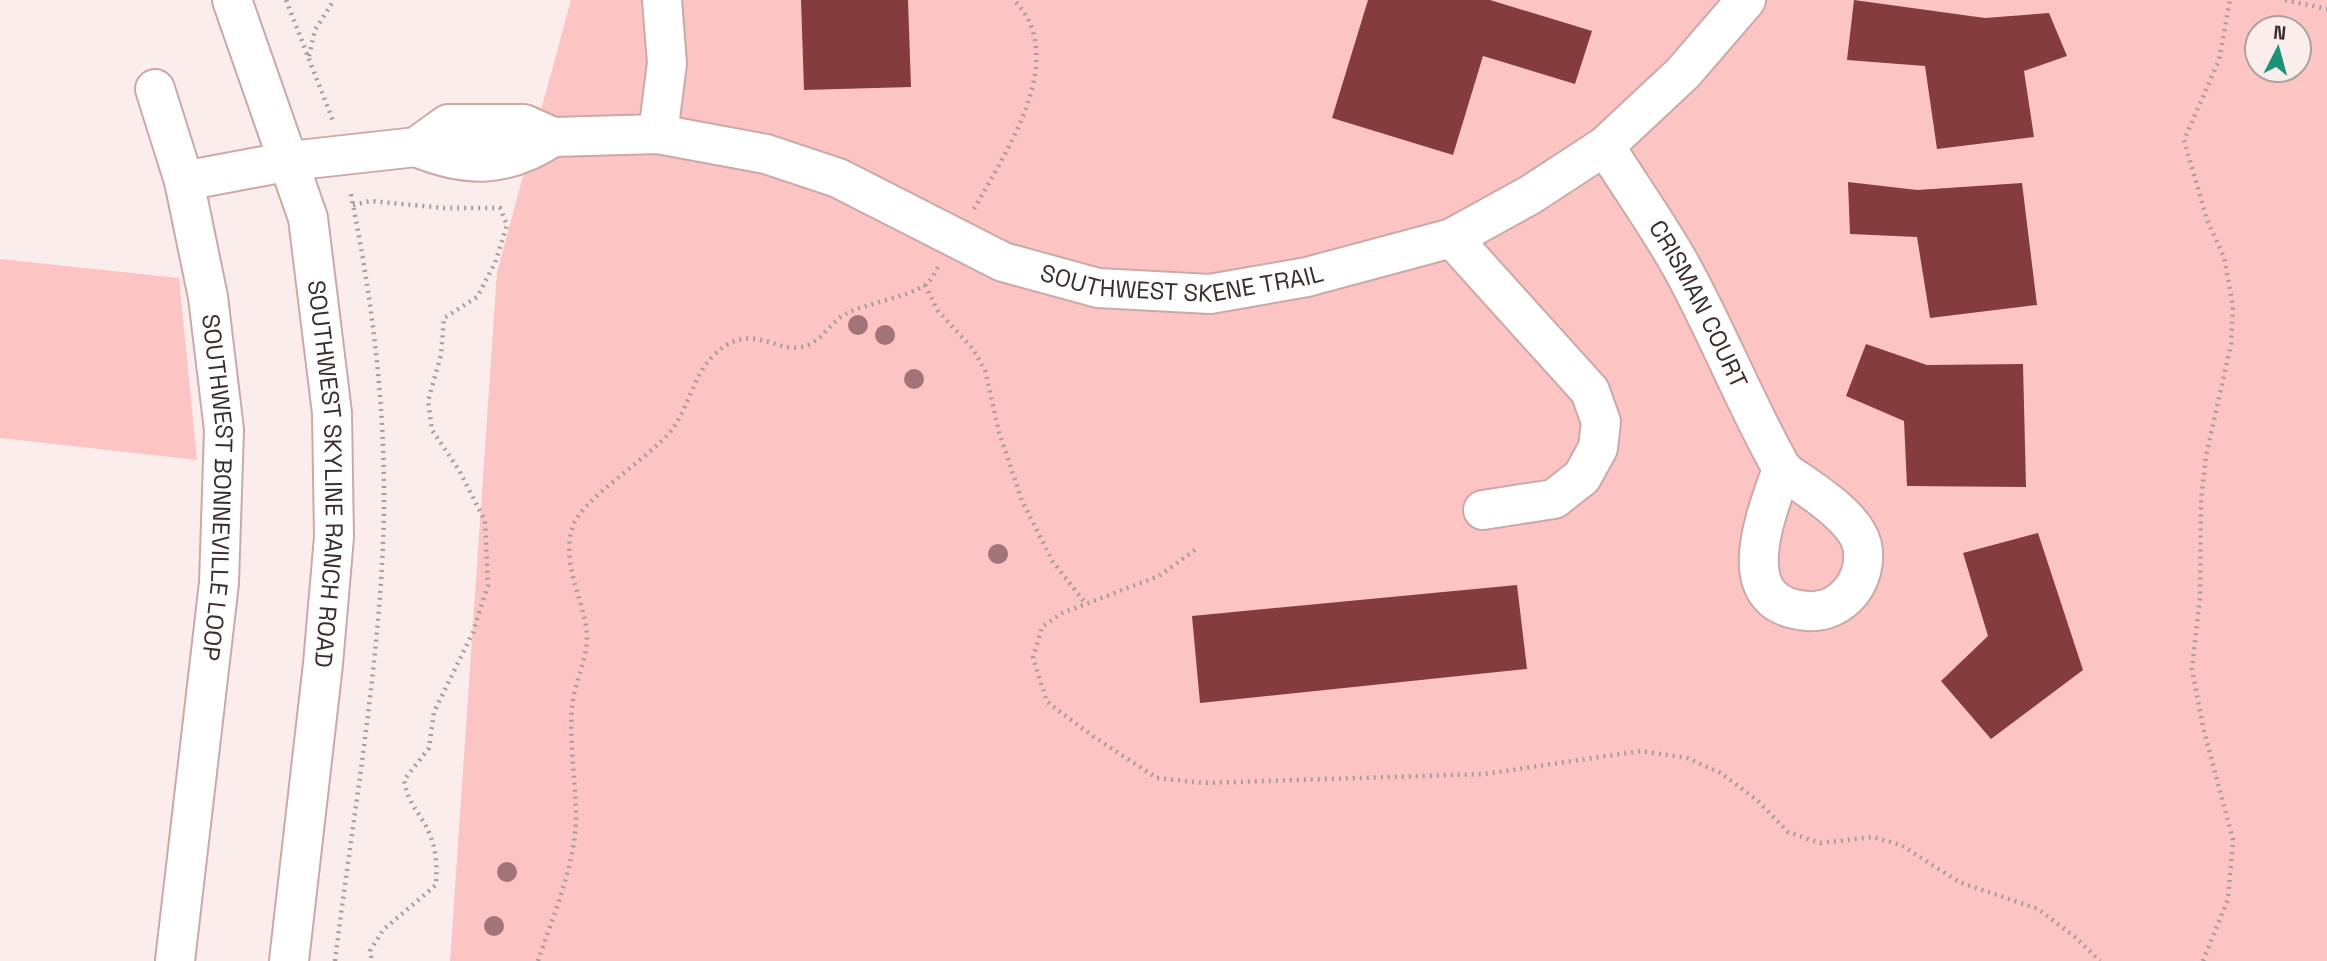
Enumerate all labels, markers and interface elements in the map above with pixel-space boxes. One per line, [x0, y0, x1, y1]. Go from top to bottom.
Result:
north arrow [2243, 14, 2313, 84]
text: N [2272, 19, 2287, 46]
street label: CRISMAN COURT [1642, 214, 1755, 393]
street label: SOUTHWEST SKENE TRAIL [1037, 257, 1326, 309]
street label: SOUTHWEST SKYLINE RANCH ROAD [301, 278, 350, 669]
street label: SOUTHWEST BONNEVILLE LOOP [195, 312, 240, 662]

